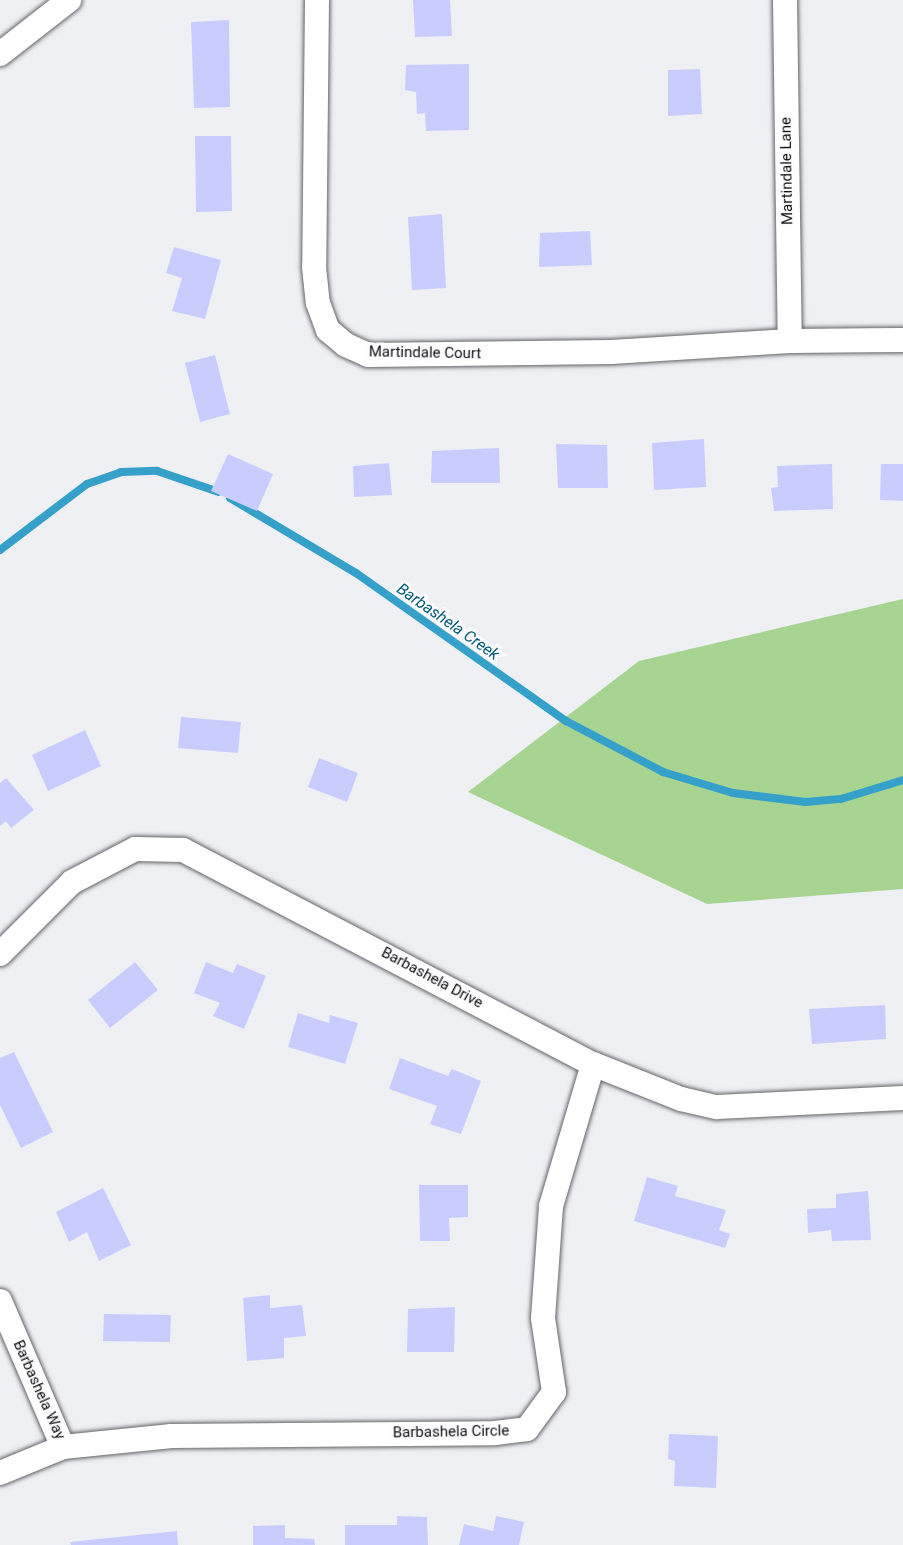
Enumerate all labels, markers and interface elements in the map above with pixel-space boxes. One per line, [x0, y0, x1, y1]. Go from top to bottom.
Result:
street label: Martindale Lane [777, 117, 797, 225]
street label: Martindale Court [369, 343, 481, 363]
water label: Barbashela Creek [393, 579, 503, 665]
street label: Barbashela Drive [378, 944, 486, 1012]
street label: Barbashela Way [9, 1338, 69, 1442]
street label: Barbashela Circle [393, 1422, 509, 1442]

